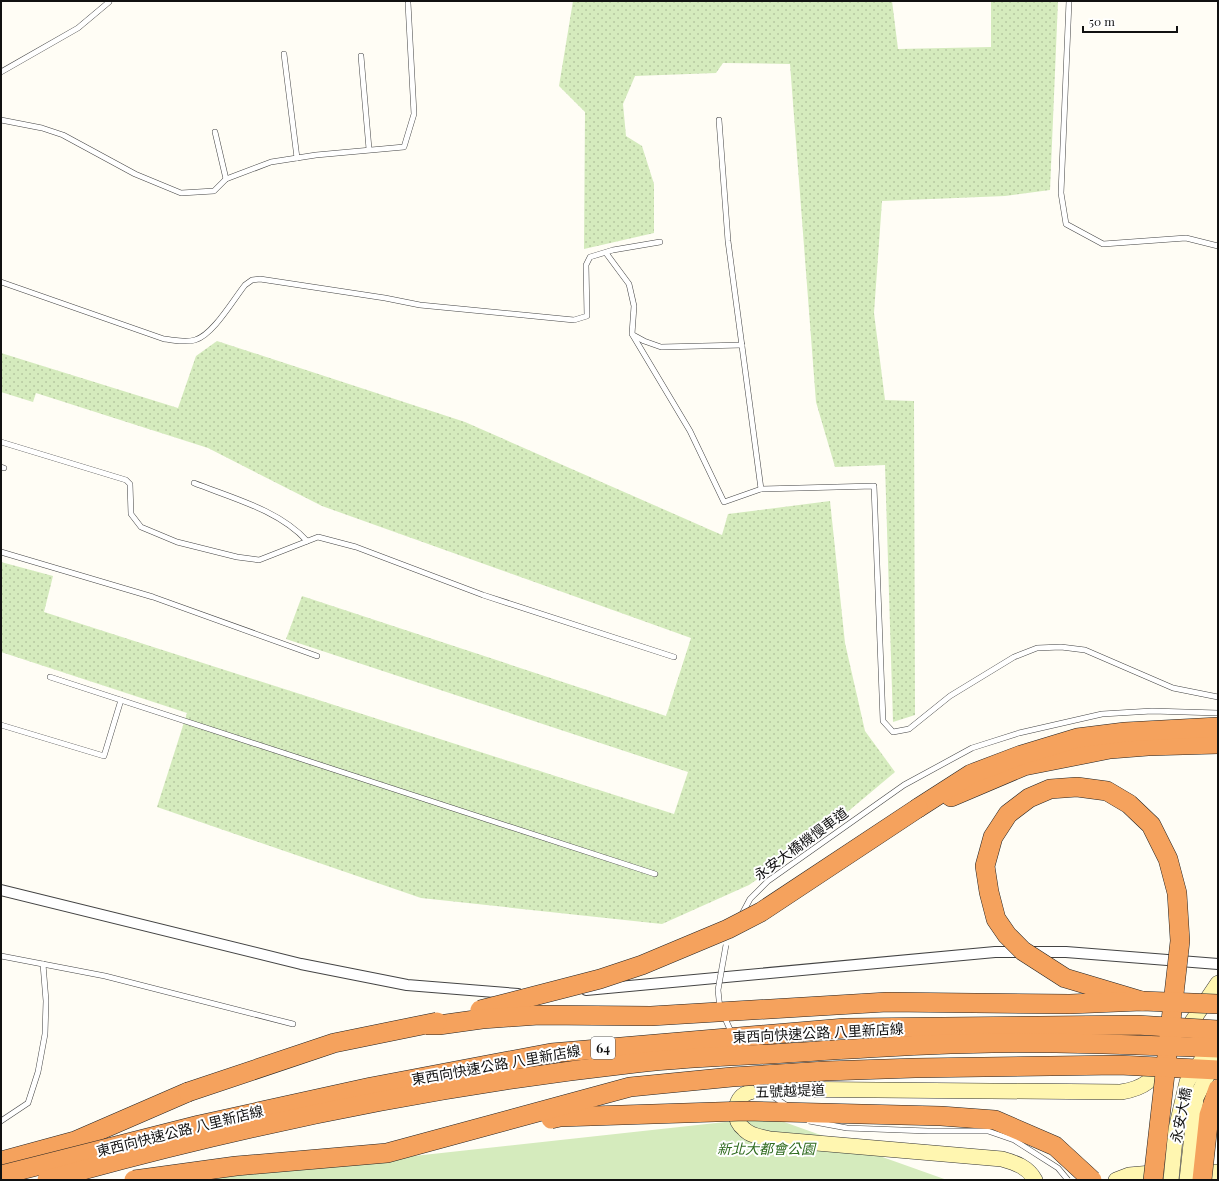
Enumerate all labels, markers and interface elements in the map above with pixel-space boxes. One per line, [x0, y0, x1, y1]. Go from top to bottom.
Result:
scale bar [1083, 8, 1177, 34]
text: 50 m [1089, 13, 1115, 29]
street label: 永安大橋機慢車道 [750, 803, 852, 884]
street label: 東西向快速公路 八里新店線 [732, 1019, 904, 1046]
road number: 64 [591, 1037, 615, 1059]
street label: 東西向快速公路 八里新店線 [410, 1040, 582, 1089]
street label: 五號越堤道 [755, 1080, 825, 1101]
street label: 永安大橋 [1166, 1086, 1195, 1144]
street label: 東西向快速公路 八里新店線 [94, 1101, 265, 1160]
park label: 新北大都會公園 [717, 1139, 817, 1158]

